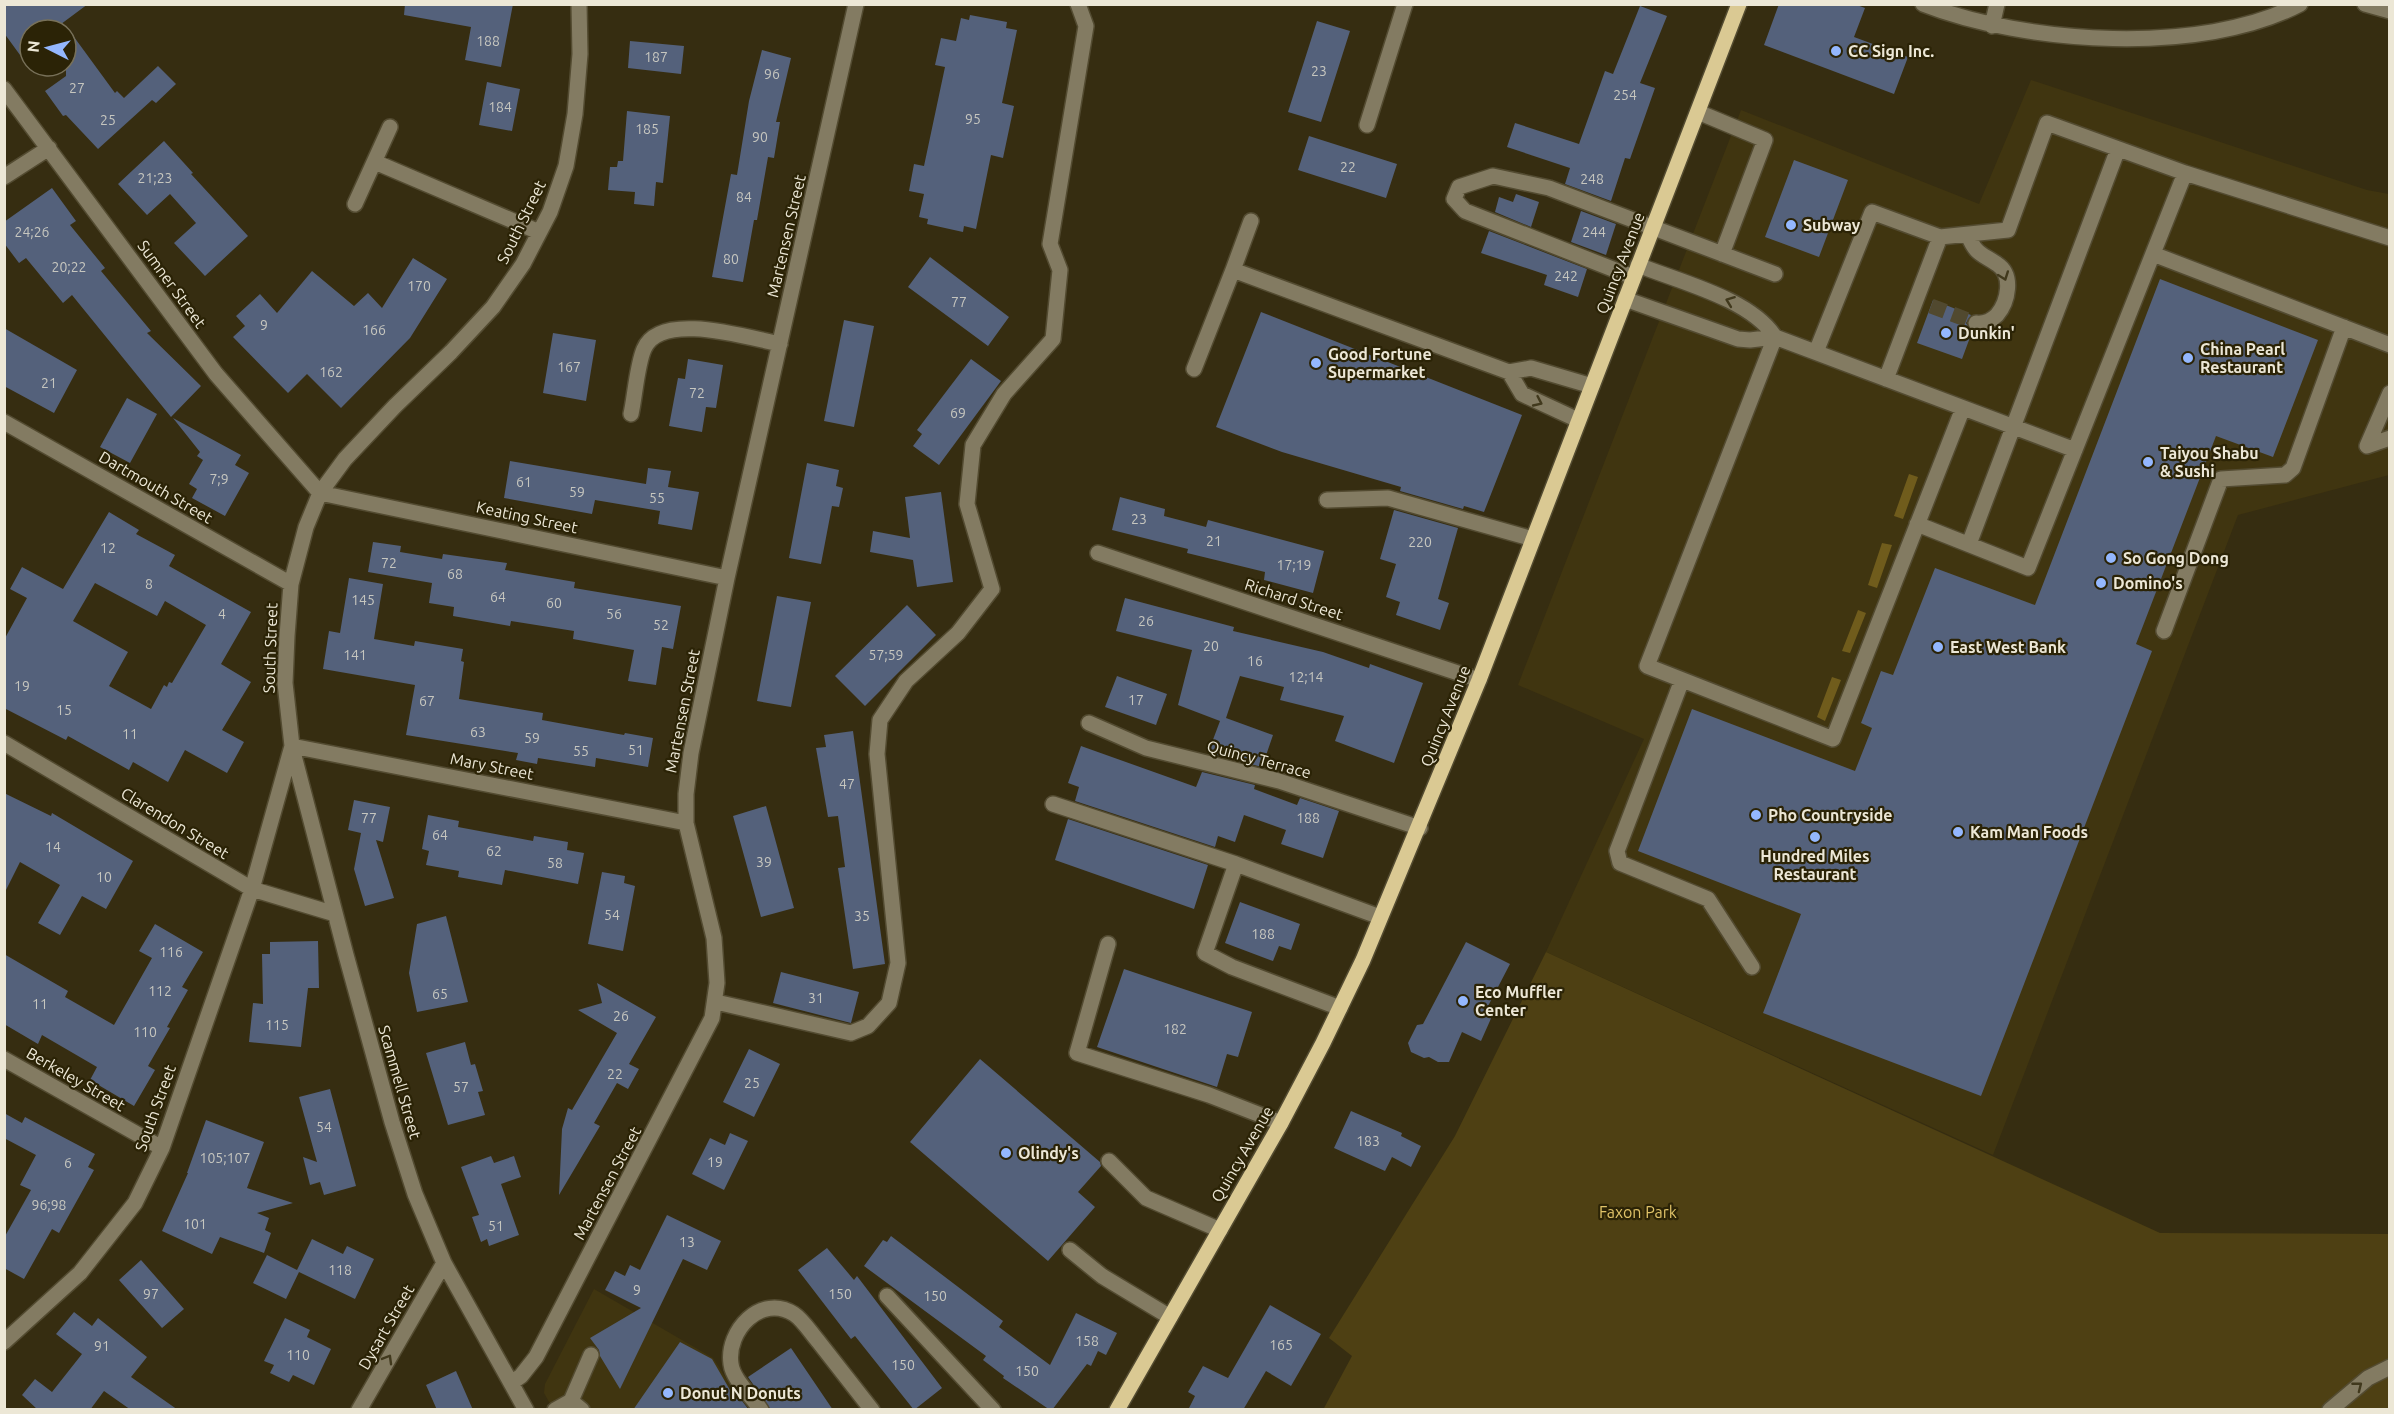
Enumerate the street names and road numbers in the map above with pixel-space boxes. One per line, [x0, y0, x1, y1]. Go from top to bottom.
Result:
street label: Martensen Street [763, 172, 809, 299]
street label: South Street [493, 177, 549, 267]
street label: Quincy Avenue [1592, 210, 1648, 316]
street label: Sumner Street [134, 237, 210, 332]
street label: Dartmouth Street [96, 447, 217, 527]
street label: Keating Street [475, 497, 580, 537]
street label: Richard Street [1243, 575, 1346, 624]
street label: South Street [259, 602, 281, 694]
street label: Martensen Street [661, 647, 703, 774]
street label: Quincy Avenue [1417, 663, 1473, 769]
street label: Quincy Terrace [1205, 736, 1313, 782]
street label: Mary Street [449, 749, 536, 783]
street label: Clarendon Street [118, 784, 233, 863]
street label: Scammell Street [375, 1023, 425, 1141]
street label: Berkeley Street [24, 1044, 129, 1115]
street label: South Street [131, 1062, 179, 1154]
street label: Quincy Avenue [1207, 1103, 1277, 1205]
street label: Martensen Street [570, 1123, 645, 1243]
street label: Dysart Street [354, 1281, 418, 1373]

